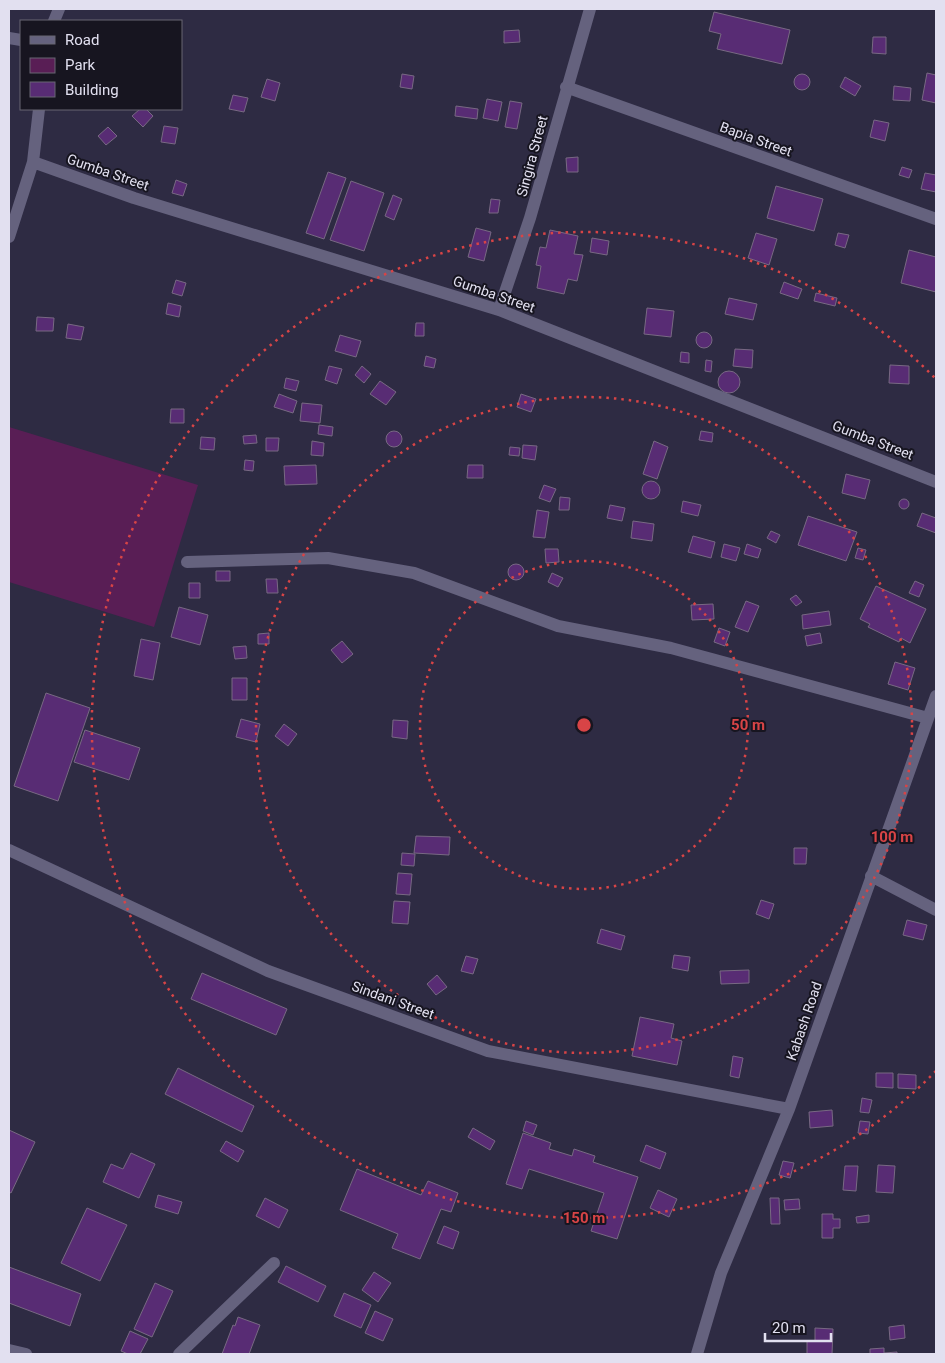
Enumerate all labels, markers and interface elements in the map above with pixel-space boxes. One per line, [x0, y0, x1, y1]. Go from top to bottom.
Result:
legend [20, 20, 182, 110]
text: Road [65, 31, 99, 49]
text: Park [65, 56, 96, 74]
text: Building [65, 81, 119, 99]
street label: Singira Street [514, 113, 551, 198]
street label: Bapia Street [718, 119, 795, 160]
street label: Gumba Street [65, 151, 151, 194]
street label: Gumba Street [451, 273, 537, 316]
street label: Gumba Street [830, 417, 916, 463]
centre of rings [575, 716, 593, 734]
text: 50 m [731, 716, 765, 734]
text: 100 m [871, 828, 913, 846]
street label: Sindani Street [350, 978, 437, 1022]
street label: Kabash Road [783, 979, 825, 1063]
text: 150 m [563, 1209, 605, 1227]
scale bar [765, 1310, 831, 1342]
text: 20 m [772, 1319, 806, 1337]

